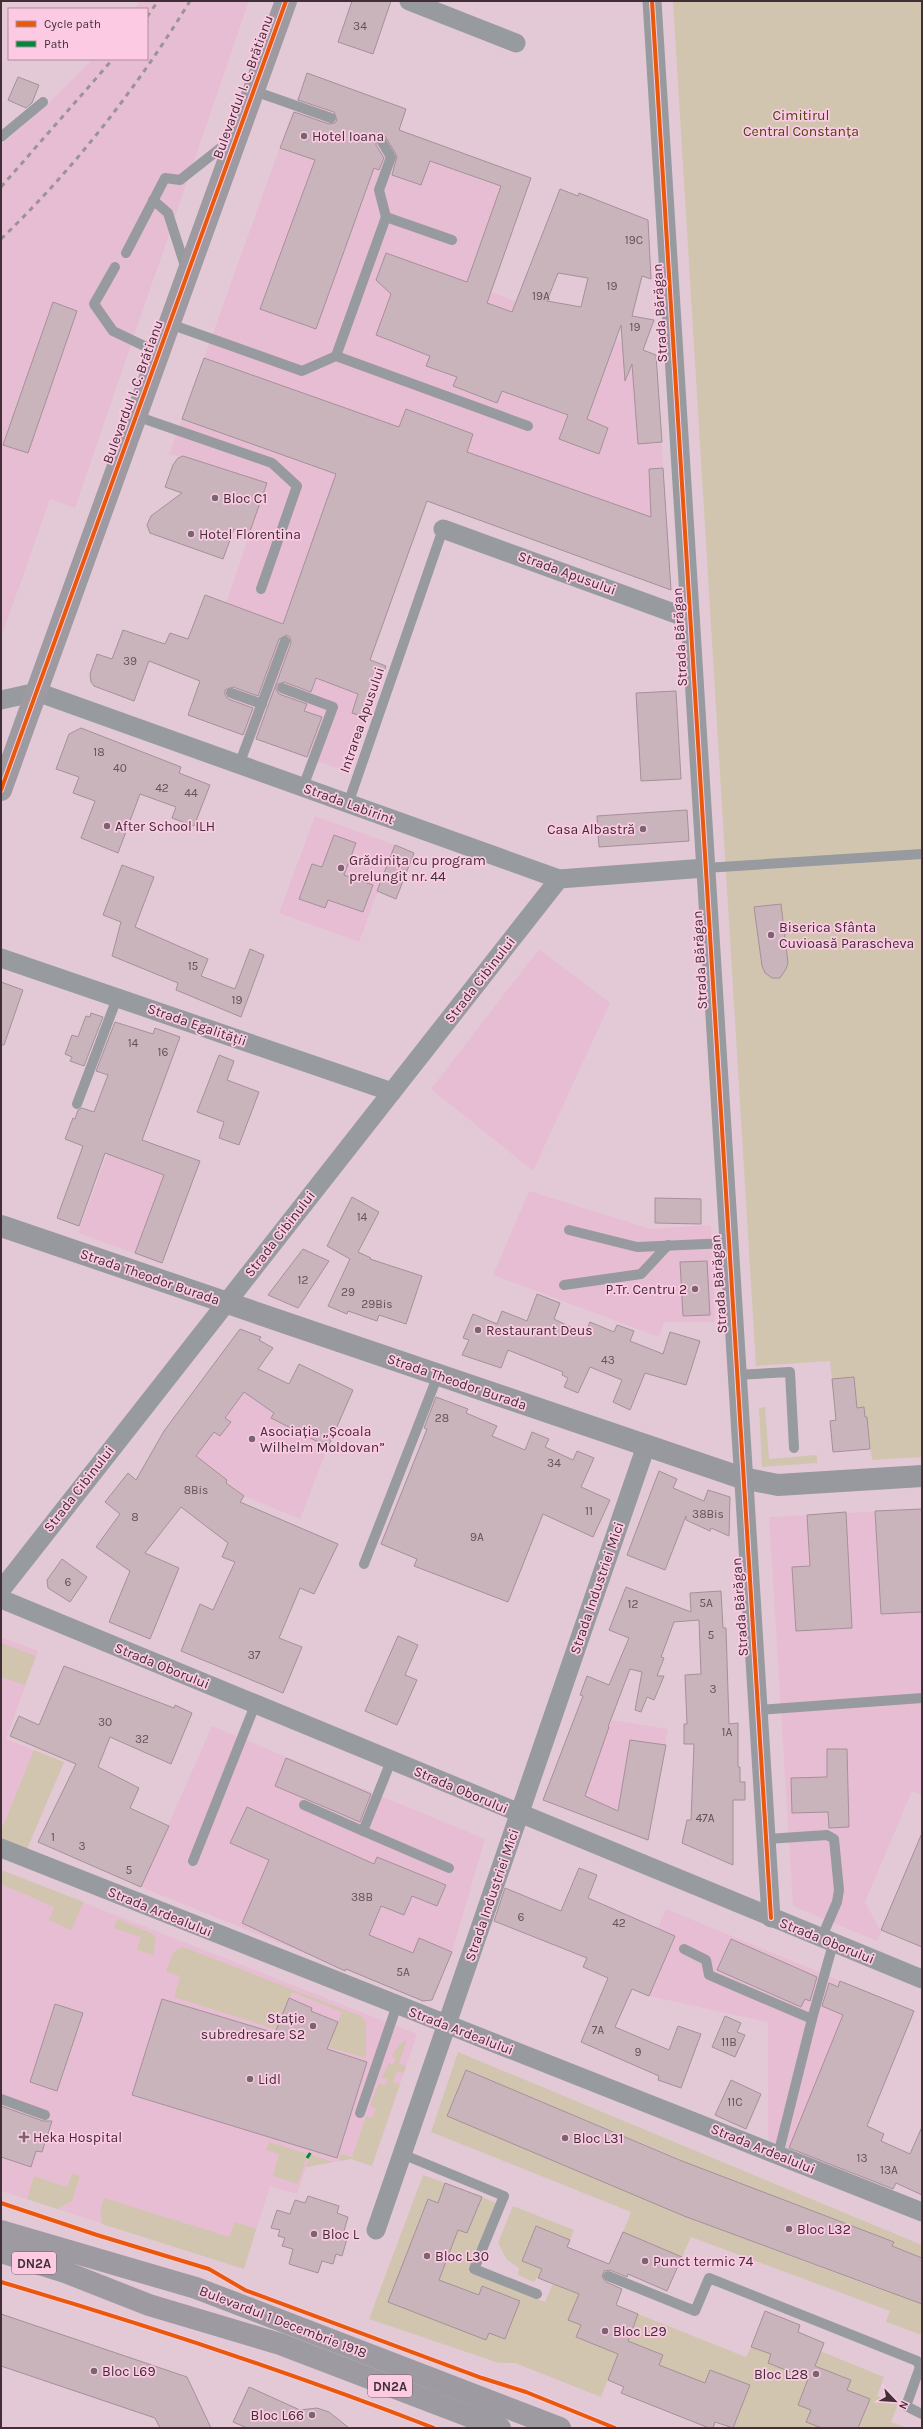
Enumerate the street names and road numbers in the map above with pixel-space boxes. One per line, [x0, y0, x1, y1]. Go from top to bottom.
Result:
street label: Bulevardul I. C. Brătianu [209, 13, 277, 161]
street label: Strada Bărăgan [649, 263, 671, 363]
street label: Bulevardul I. C. Brătianu [99, 318, 167, 466]
street label: Strada Apusului [516, 547, 618, 599]
street label: Strada Bărăgan [669, 587, 691, 687]
street label: Intrarea Apusului [336, 665, 388, 775]
street label: Strada Labirint [301, 780, 397, 828]
street label: Strada Bărăgan [689, 910, 711, 1010]
street label: Strada Cibinului [441, 934, 519, 1026]
street label: Strada Egalității [145, 1000, 249, 1050]
street label: Strada Cibinului [241, 1188, 319, 1280]
street label: Strada Bărăgan [707, 1234, 731, 1334]
street label: Strada Theodor Burada [78, 1245, 222, 1309]
street label: Strada Theodor Burada [385, 1350, 529, 1414]
street label: Strada Cibinului [40, 1443, 118, 1535]
street label: Strada Industriei Mici [566, 1520, 628, 1656]
street label: Strada Bărăgan [728, 1557, 752, 1657]
street label: Strada Oborului [112, 1639, 212, 1693]
street label: Strada Oborului [411, 1762, 511, 1818]
street label: Strada Industriei Mici [461, 1827, 523, 1963]
street label: Strada Ardealului [105, 1883, 215, 1941]
street label: Strada Oborului [777, 1914, 877, 1968]
street label: Strada Ardealului [406, 2003, 516, 2059]
street label: Strada Ardealului [708, 2120, 818, 2178]
road number: DN2A [12, 2252, 56, 2274]
street label: Bulevardul 1 Decembrie 1918 [197, 2282, 369, 2362]
road number: DN2A [368, 2375, 412, 2397]

